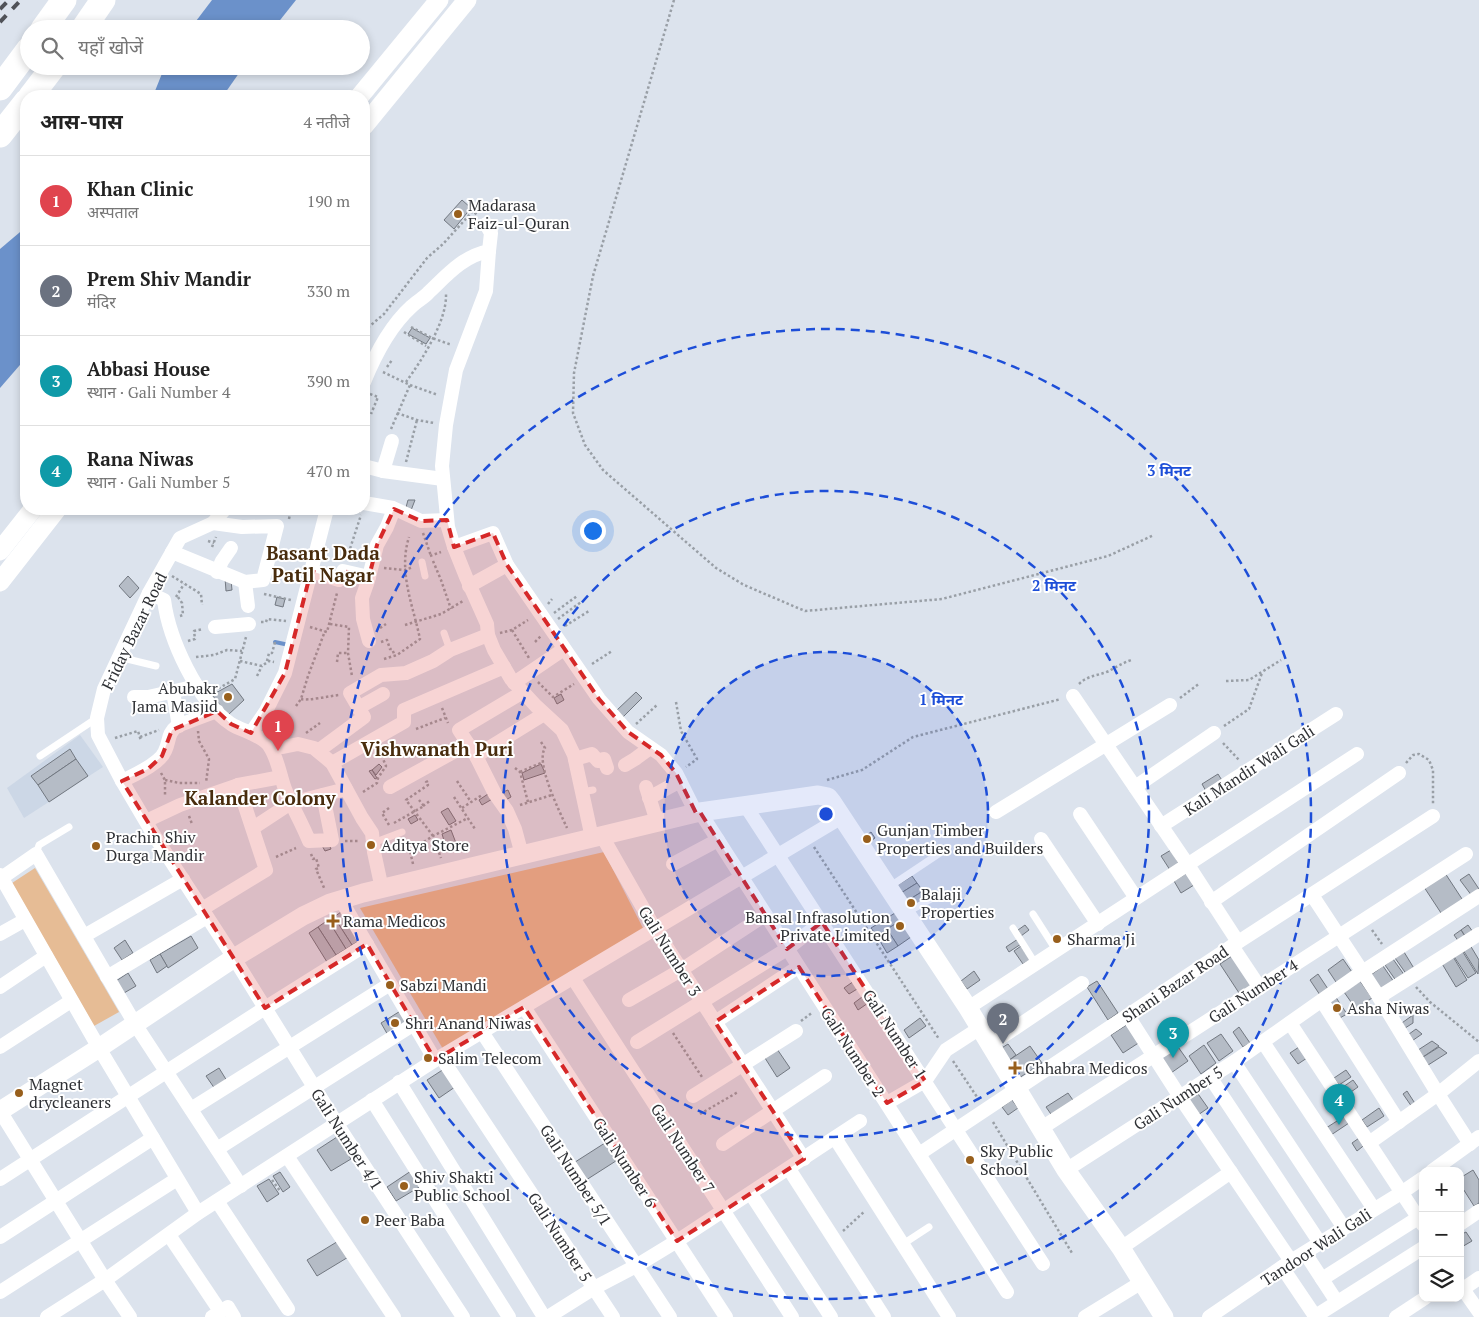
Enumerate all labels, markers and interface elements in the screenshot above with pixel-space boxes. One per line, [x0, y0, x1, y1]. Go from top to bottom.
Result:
search box [20, 20, 370, 75]
icon: search [38, 34, 66, 62]
text: यहाँ खोजें [78, 34, 143, 59]
text: आस-पास [40, 107, 123, 135]
text: 4 नतीजे [304, 111, 350, 133]
text: Khan Clinic [87, 176, 193, 201]
text: 1 [51, 190, 61, 212]
text: 190 m [307, 190, 350, 212]
place label: Madarasa Faiz-ul-Quran [468, 194, 570, 234]
text: अस्पताल [87, 201, 139, 223]
marker: Madarasa Faiz-ul-Quran [452, 208, 464, 220]
text: Prem Shiv Mandir [87, 266, 251, 291]
text: 2 [51, 280, 61, 302]
text: 330 m [307, 280, 350, 302]
text: मंदिर [87, 291, 116, 313]
text: Abbasi House [87, 356, 210, 381]
text: 3 [51, 370, 61, 392]
text: 390 m [307, 370, 350, 392]
text: स्थान · Gali Number 4 [87, 381, 230, 403]
text: Rana Niwas [87, 446, 194, 471]
text: 4 [51, 460, 61, 482]
text: 470 m [307, 460, 350, 482]
text: 3 मिनट [1147, 460, 1192, 480]
text: स्थान · Gali Number 5 [87, 471, 230, 493]
your location [580, 518, 606, 544]
district label: Basant Dada Patil Nagar [266, 540, 380, 587]
street label: Friday Bazar Road [96, 568, 172, 693]
text: 2 मिनट [1032, 575, 1077, 595]
place label: Abubakr Jama Masjid [132, 677, 219, 717]
text: 1 मिनट [919, 689, 964, 709]
marker: Abubakr Jama Masjid [222, 691, 234, 703]
pin: 1 [262, 710, 294, 751]
street label: Kali Mandir Wali Gali [1180, 719, 1319, 820]
district label: Vishwanath Puri [361, 736, 513, 761]
district label: Kalander Colony [184, 785, 337, 810]
centre of rings [817, 805, 835, 823]
place label: Gunjan Timber Properties and Builders [877, 819, 1043, 859]
place label: Prachin Shiv Durga Mandir [106, 826, 205, 866]
marker: Gunjan Timber Properties and Builders [861, 833, 873, 845]
place label: Aditya Store [381, 834, 469, 856]
marker: Aditya Store [365, 839, 377, 851]
marker: Prachin Shiv Durga Mandir [90, 840, 102, 852]
place label: Balaji Properties [921, 883, 995, 923]
marker: Balaji Properties [905, 897, 917, 909]
street label: Gali Number 3 [633, 902, 707, 1000]
place label: Bansal Infrasolution Private Limited [745, 906, 890, 946]
place label: Rama Medicos [343, 910, 446, 932]
marker: Rama Medicos [327, 915, 339, 927]
marker: Bansal Infrasolution Private Limited [894, 920, 906, 932]
place label: Sharma Ji [1067, 928, 1135, 950]
marker: Sharma Ji [1051, 933, 1063, 945]
street label: Shani Bazar Road [1118, 940, 1233, 1028]
street label: Gali Number 4 [1204, 954, 1302, 1028]
place label: Sabzi Mandi [400, 974, 487, 996]
marker: Sabzi Mandi [384, 979, 396, 991]
street label: Gali Number 1 [858, 985, 932, 1083]
place label: Asha Niwas [1347, 997, 1429, 1019]
marker: Asha Niwas [1331, 1002, 1343, 1014]
street label: Gali Number 2 [816, 1003, 890, 1101]
pin: 2 [987, 1003, 1019, 1044]
place label: Shri Anand Niwas [405, 1012, 532, 1034]
marker: Shri Anand Niwas [389, 1017, 401, 1029]
pin: 3 [1157, 1017, 1189, 1058]
place label: Salim Telecom [438, 1047, 542, 1069]
marker: Salim Telecom [422, 1052, 434, 1064]
place label: Chhabra Medicos [1025, 1057, 1148, 1079]
street label: Gali Number 5 [1129, 1061, 1227, 1135]
marker: Chhabra Medicos [1009, 1062, 1021, 1074]
place label: Magnet drycleaners [29, 1073, 111, 1113]
street label: Gali Number 4/1 [306, 1084, 388, 1194]
pin: 4 [1323, 1084, 1355, 1125]
marker: Magnet drycleaners [13, 1087, 25, 1099]
street label: Gali Number 7 [646, 1099, 720, 1197]
street label: Gali Number 6 [588, 1113, 662, 1211]
street label: Gali Number 5/1 [535, 1120, 617, 1230]
place label: Sky Public School [980, 1140, 1053, 1180]
marker: Sky Public School [964, 1154, 976, 1166]
place label: Shiv Shakti Public School [414, 1166, 511, 1206]
map controls [1419, 1167, 1464, 1302]
button: + [1419, 1167, 1464, 1212]
marker: Shiv Shakti Public School [398, 1180, 410, 1192]
street label: Gali Number 5 [523, 1188, 597, 1286]
street label: Tandoor Wali Gali [1256, 1203, 1376, 1291]
place label: Peer Baba [375, 1209, 445, 1231]
button: − [1419, 1212, 1464, 1257]
marker: Peer Baba [359, 1214, 371, 1226]
button: layers [1419, 1257, 1464, 1302]

